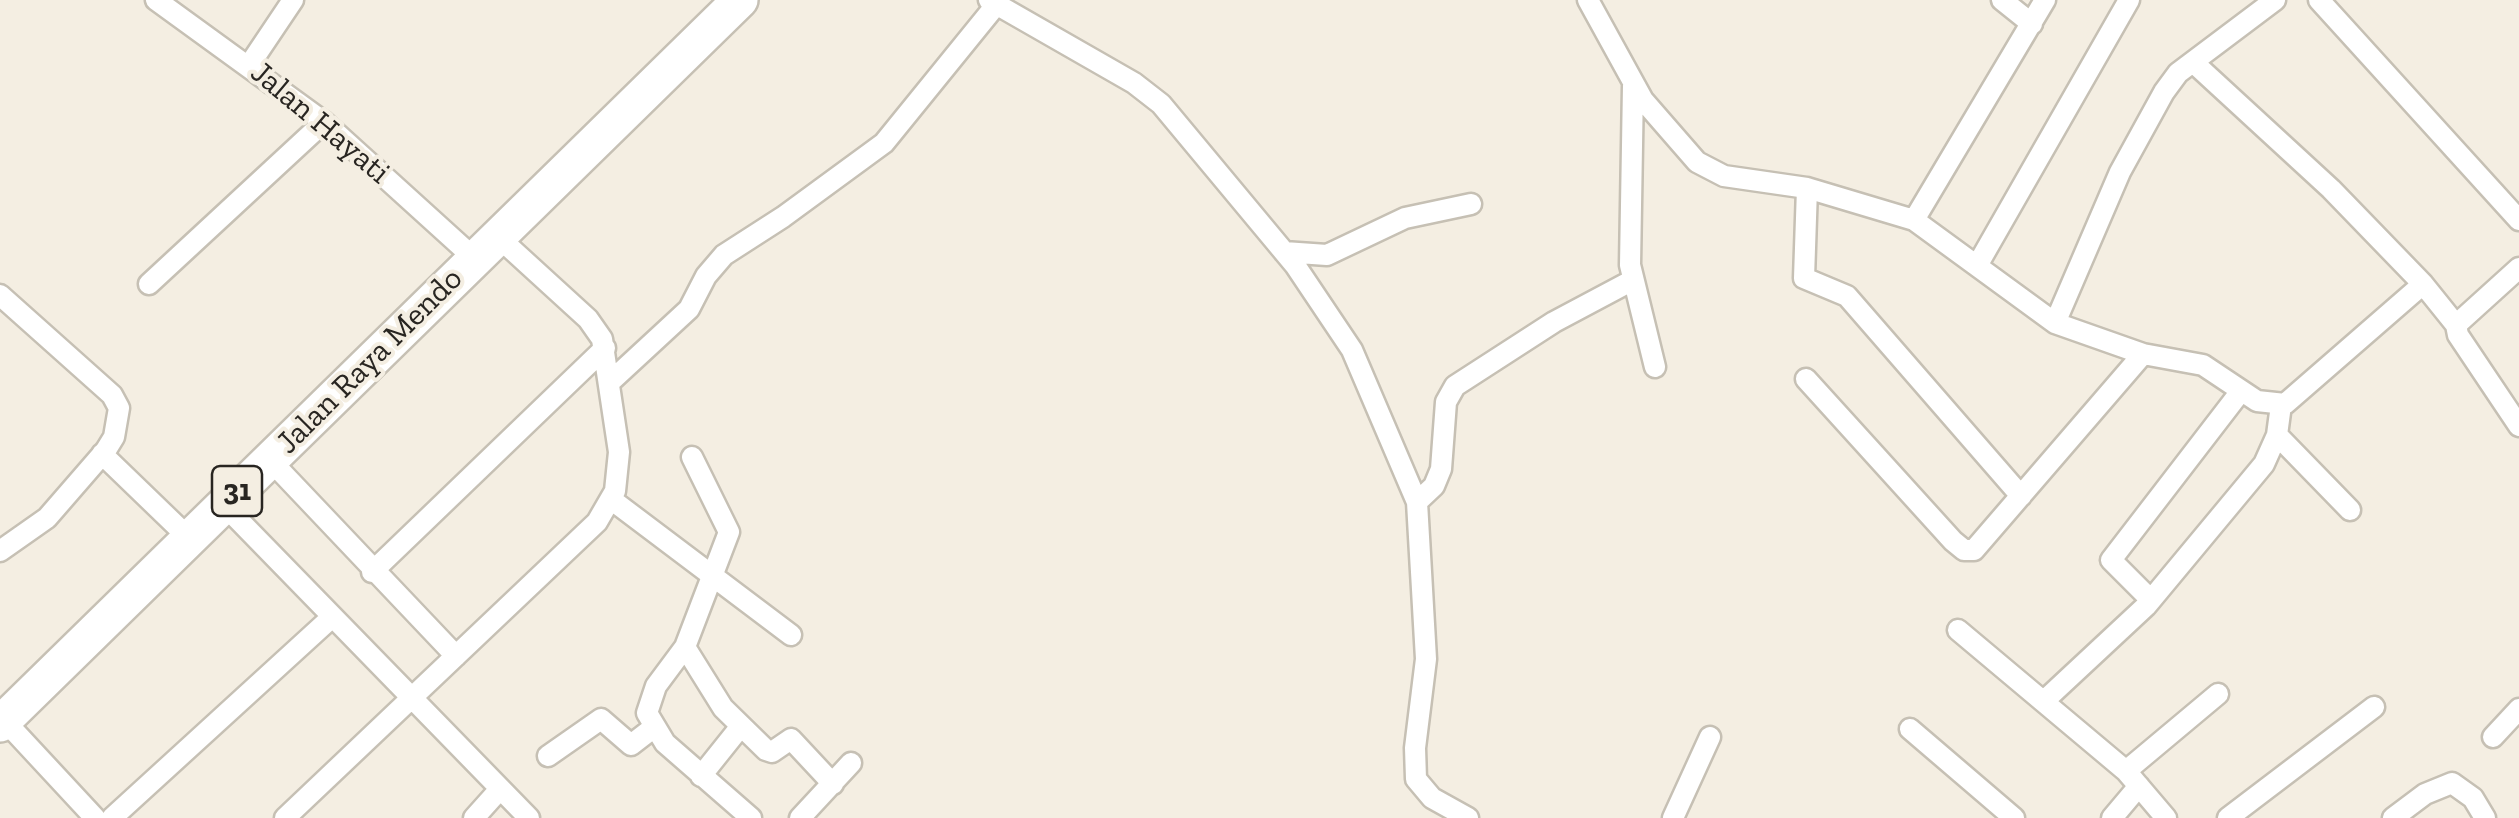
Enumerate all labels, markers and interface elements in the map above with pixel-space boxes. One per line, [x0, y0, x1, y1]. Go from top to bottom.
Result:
street label: Jalan Hayati [243, 54, 397, 192]
street label: Jalan Raya Mendo [269, 260, 471, 462]
road number: 31 [212, 466, 262, 516]

